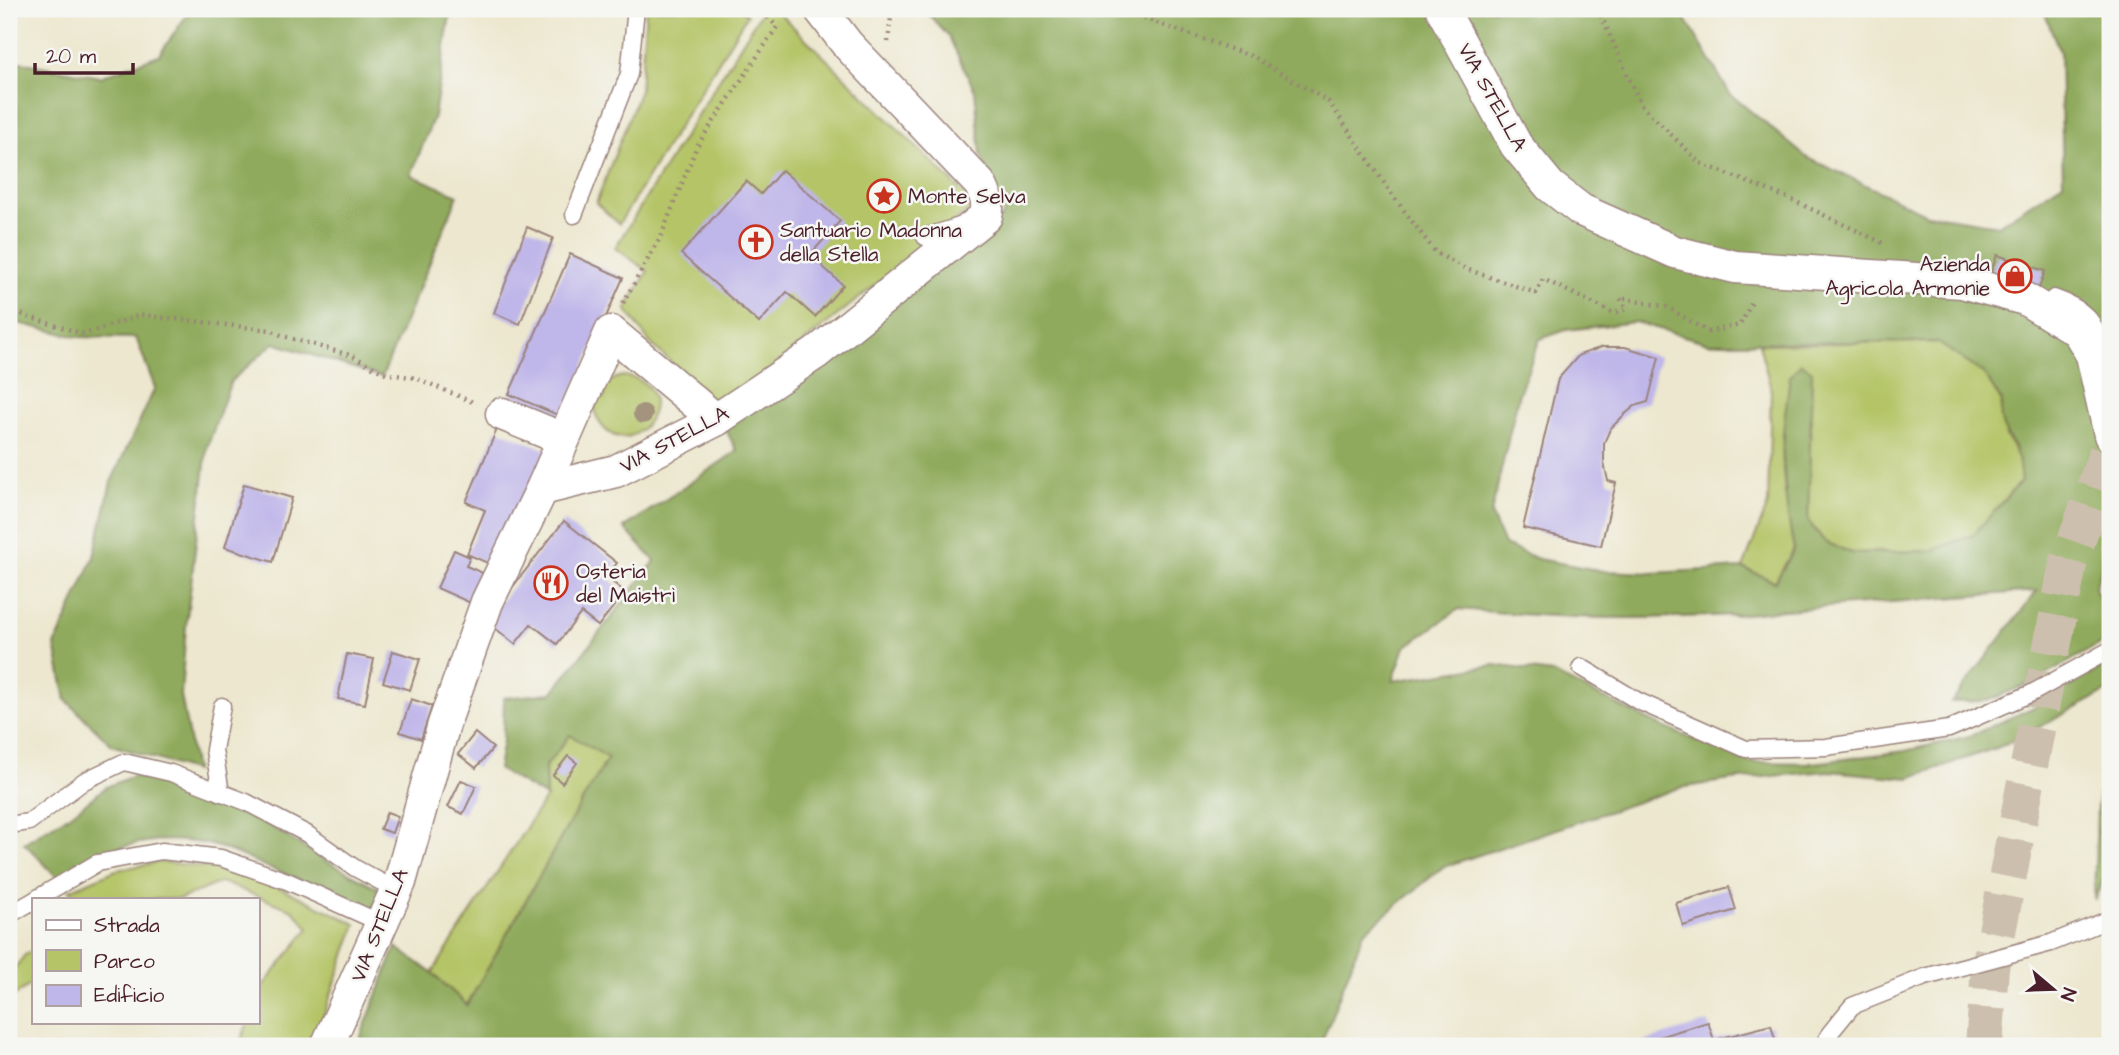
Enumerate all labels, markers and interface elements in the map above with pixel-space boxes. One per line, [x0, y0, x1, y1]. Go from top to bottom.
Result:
scale bar [35, 32, 133, 76]
street label: VIA STELLA [1451, 38, 1535, 157]
text: 20 m [46, 42, 97, 71]
place icon: Monte Selva [865, 177, 903, 215]
place label: Monte Selva [908, 182, 1026, 211]
place label: Santuario Madonna della Stella [780, 216, 962, 269]
church icon: Santuario Madonna della Stella [737, 223, 775, 261]
place label: Azienda Agricola Armonie [1825, 250, 1990, 305]
shop icon: Azienda Agricola Armonie [1996, 257, 2034, 295]
street label: VIA STELLA [615, 398, 734, 480]
place label: Osteria del Maistrì [576, 557, 675, 610]
restaurant icon: Osteria del Maistrì [532, 564, 570, 602]
street label: VIA STELLA [344, 864, 416, 986]
legend [32, 898, 259, 1024]
text: Strada [94, 911, 160, 940]
text: Parco [94, 947, 155, 976]
north arrow [2018, 954, 2088, 1024]
text: Edificio [94, 981, 164, 1010]
text: N [2053, 984, 2082, 1004]

